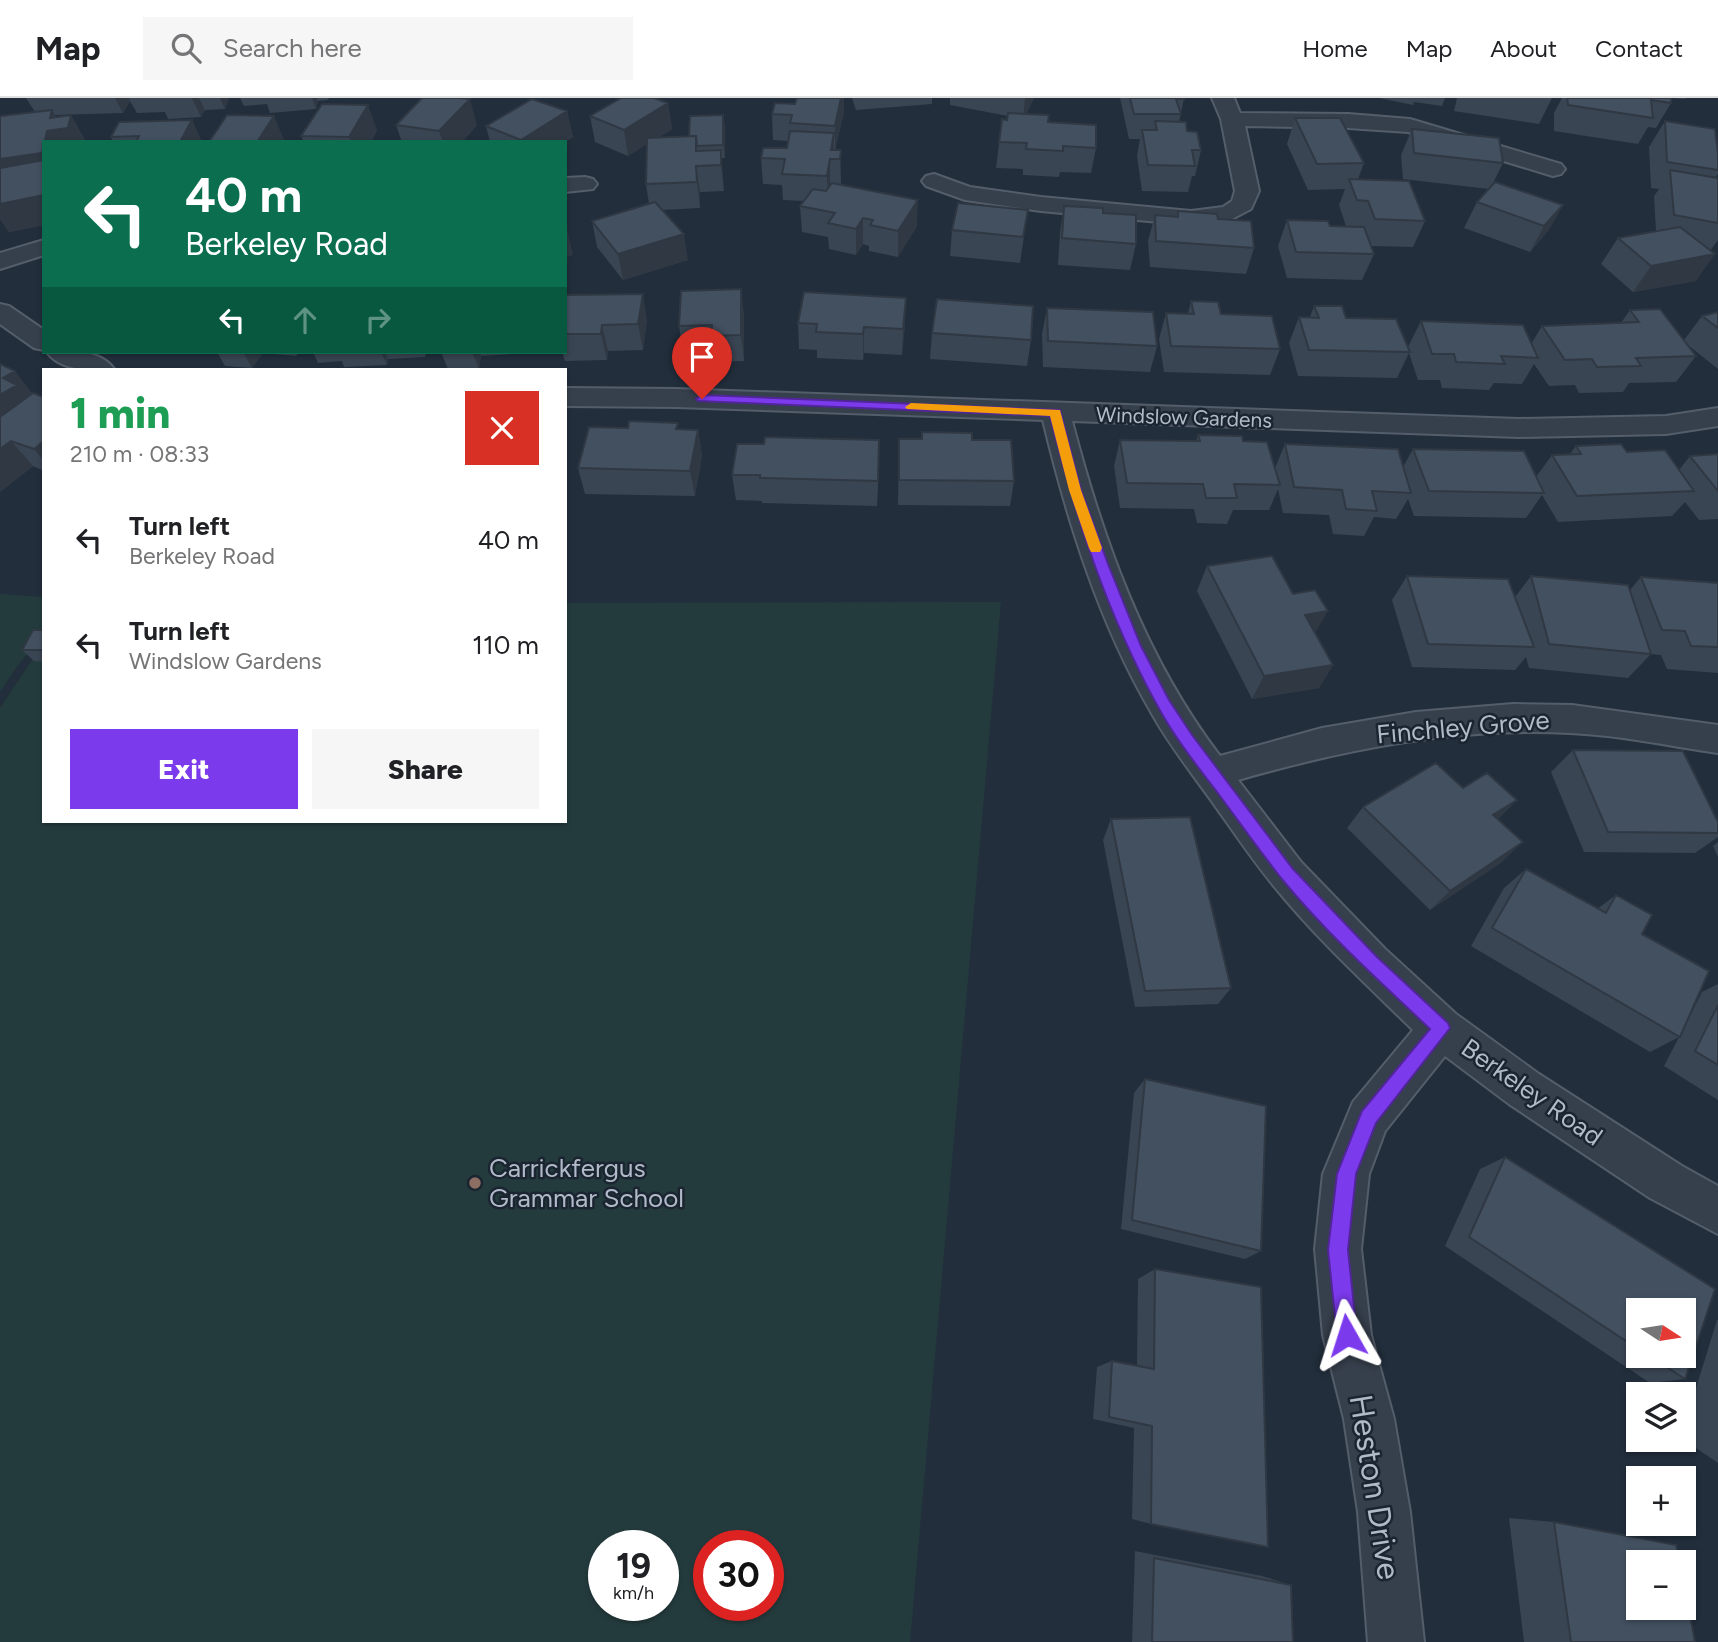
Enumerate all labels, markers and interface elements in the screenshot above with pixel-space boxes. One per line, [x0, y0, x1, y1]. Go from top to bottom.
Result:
search box [143, 17, 633, 80]
text: Map [35, 29, 101, 68]
icon: search [167, 29, 205, 67]
text: Search here [223, 32, 362, 64]
text: Home [1302, 34, 1368, 63]
text: Map [1406, 34, 1452, 63]
text: About [1490, 34, 1557, 63]
text: Contact [1595, 34, 1683, 63]
text: 40 m [185, 165, 302, 224]
icon: left [70, 168, 161, 259]
text: Berkeley Road [185, 225, 388, 263]
icon: left [213, 301, 251, 339]
icon: ahead [286, 301, 324, 339]
icon: right [359, 301, 397, 339]
pin [672, 327, 732, 399]
icon: arrive [683, 338, 721, 376]
text: 1 min [70, 388, 170, 439]
button: close [465, 391, 539, 465]
street label: Windslow Gardens [1096, 401, 1272, 433]
text: 210 m · 08:33 [70, 440, 209, 468]
text: Turn left [129, 510, 230, 542]
icon: left [70, 521, 108, 559]
text: 40 m [478, 524, 539, 556]
text: Berkeley Road [129, 542, 275, 570]
text: Turn left [129, 615, 230, 647]
icon: left [70, 626, 108, 664]
text: 110 m [472, 629, 539, 661]
text: Windslow Gardens [129, 647, 322, 675]
street label: Finchley Grove [1375, 703, 1551, 751]
button: Exit [70, 729, 298, 809]
button: Share [312, 729, 539, 809]
street label: Berkeley Road [1455, 1032, 1609, 1152]
place label: Carrickfergus Grammar School [489, 1152, 684, 1214]
marker: Carrickfergus Grammar School [467, 1175, 483, 1191]
position arrow [1310, 1298, 1384, 1372]
north arrow [1626, 1298, 1696, 1368]
map controls [1626, 1298, 1696, 1620]
button: layers [1626, 1382, 1696, 1452]
street label: Heston Drive [1342, 1392, 1408, 1582]
button: + [1626, 1466, 1696, 1536]
speed limit sign: 30 [693, 1530, 784, 1621]
text: 19 [616, 1545, 651, 1587]
button: − [1626, 1550, 1696, 1620]
text: km/h [613, 1582, 654, 1604]

